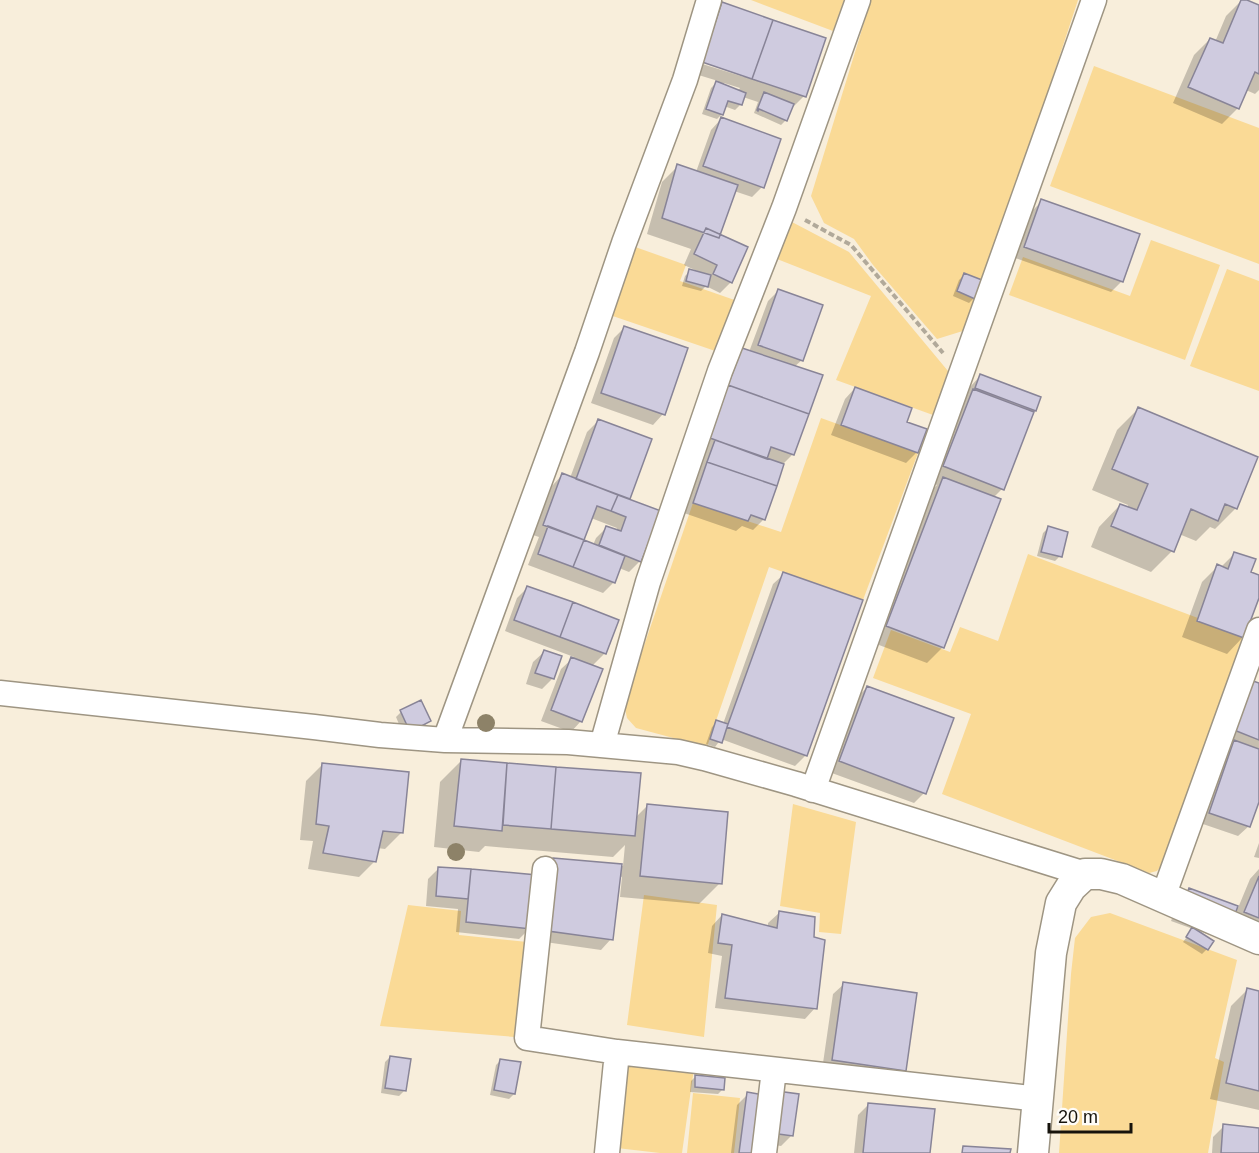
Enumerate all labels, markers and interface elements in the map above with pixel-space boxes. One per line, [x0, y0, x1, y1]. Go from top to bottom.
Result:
scale bar [1049, 1096, 1132, 1134]
text: 20 m [1058, 1107, 1098, 1127]

